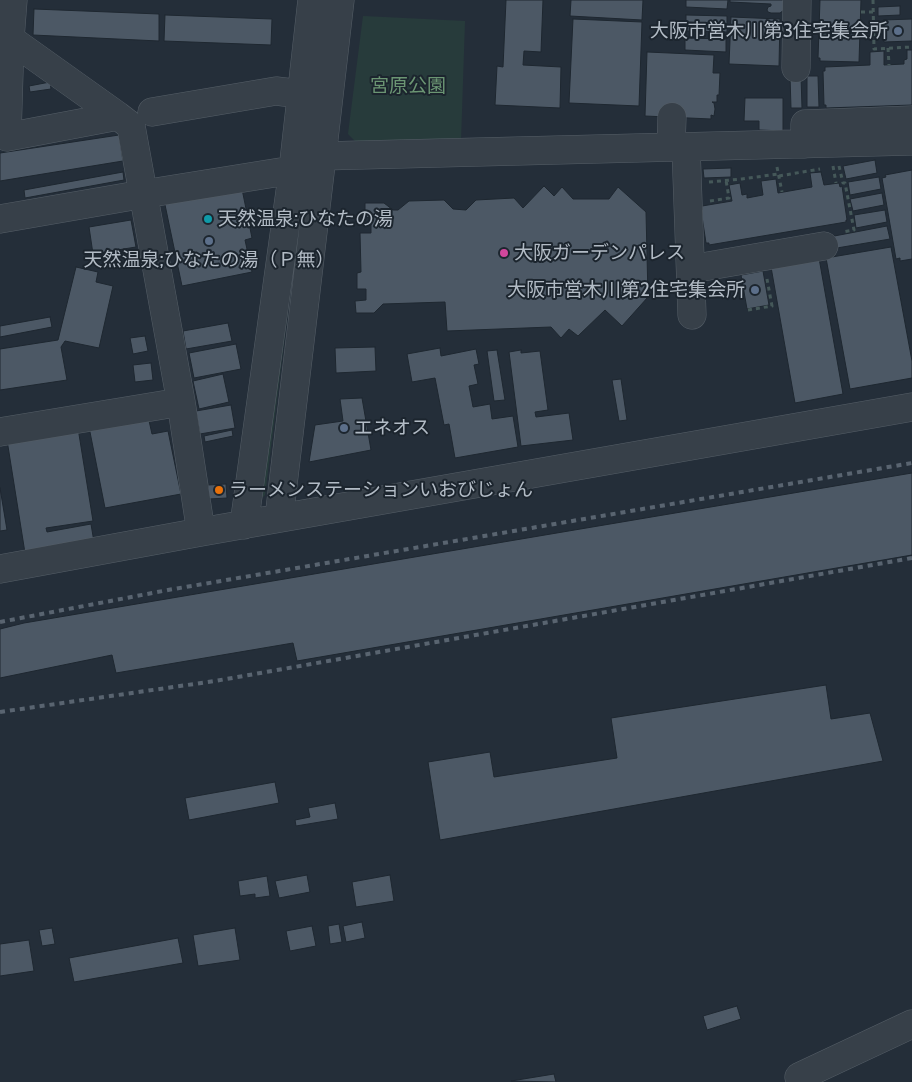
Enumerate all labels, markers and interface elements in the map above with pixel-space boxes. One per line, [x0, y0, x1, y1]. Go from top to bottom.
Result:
place label: 大阪市営木川第3住宅集会所 [650, 20, 888, 42]
marker: 大阪市営木川第3住宅集会所 [892, 25, 904, 37]
park label: 宮原公園 [370, 75, 446, 97]
place label: 天然温泉;ひなたの湯 [218, 208, 393, 230]
marker: 天然温泉;ひなたの湯 [202, 213, 214, 225]
marker: 天然温泉;ひなたの湯（Ｐ無） [203, 235, 215, 247]
place label: 大阪ガーデンパレス [514, 242, 685, 264]
marker: 大阪ガーデンパレス [498, 247, 510, 259]
place label: 天然温泉;ひなたの湯（Ｐ無） [83, 249, 335, 271]
place label: 大阪市営木川第2住宅集会所 [507, 279, 745, 301]
marker: 大阪市営木川第2住宅集会所 [749, 284, 761, 296]
place label: エネオス [354, 417, 430, 439]
marker: エネオス [338, 422, 350, 434]
place label: ラーメンステーションいおびじょん [229, 479, 533, 501]
marker: ラーメンステーションいおびじょん [213, 484, 225, 496]

